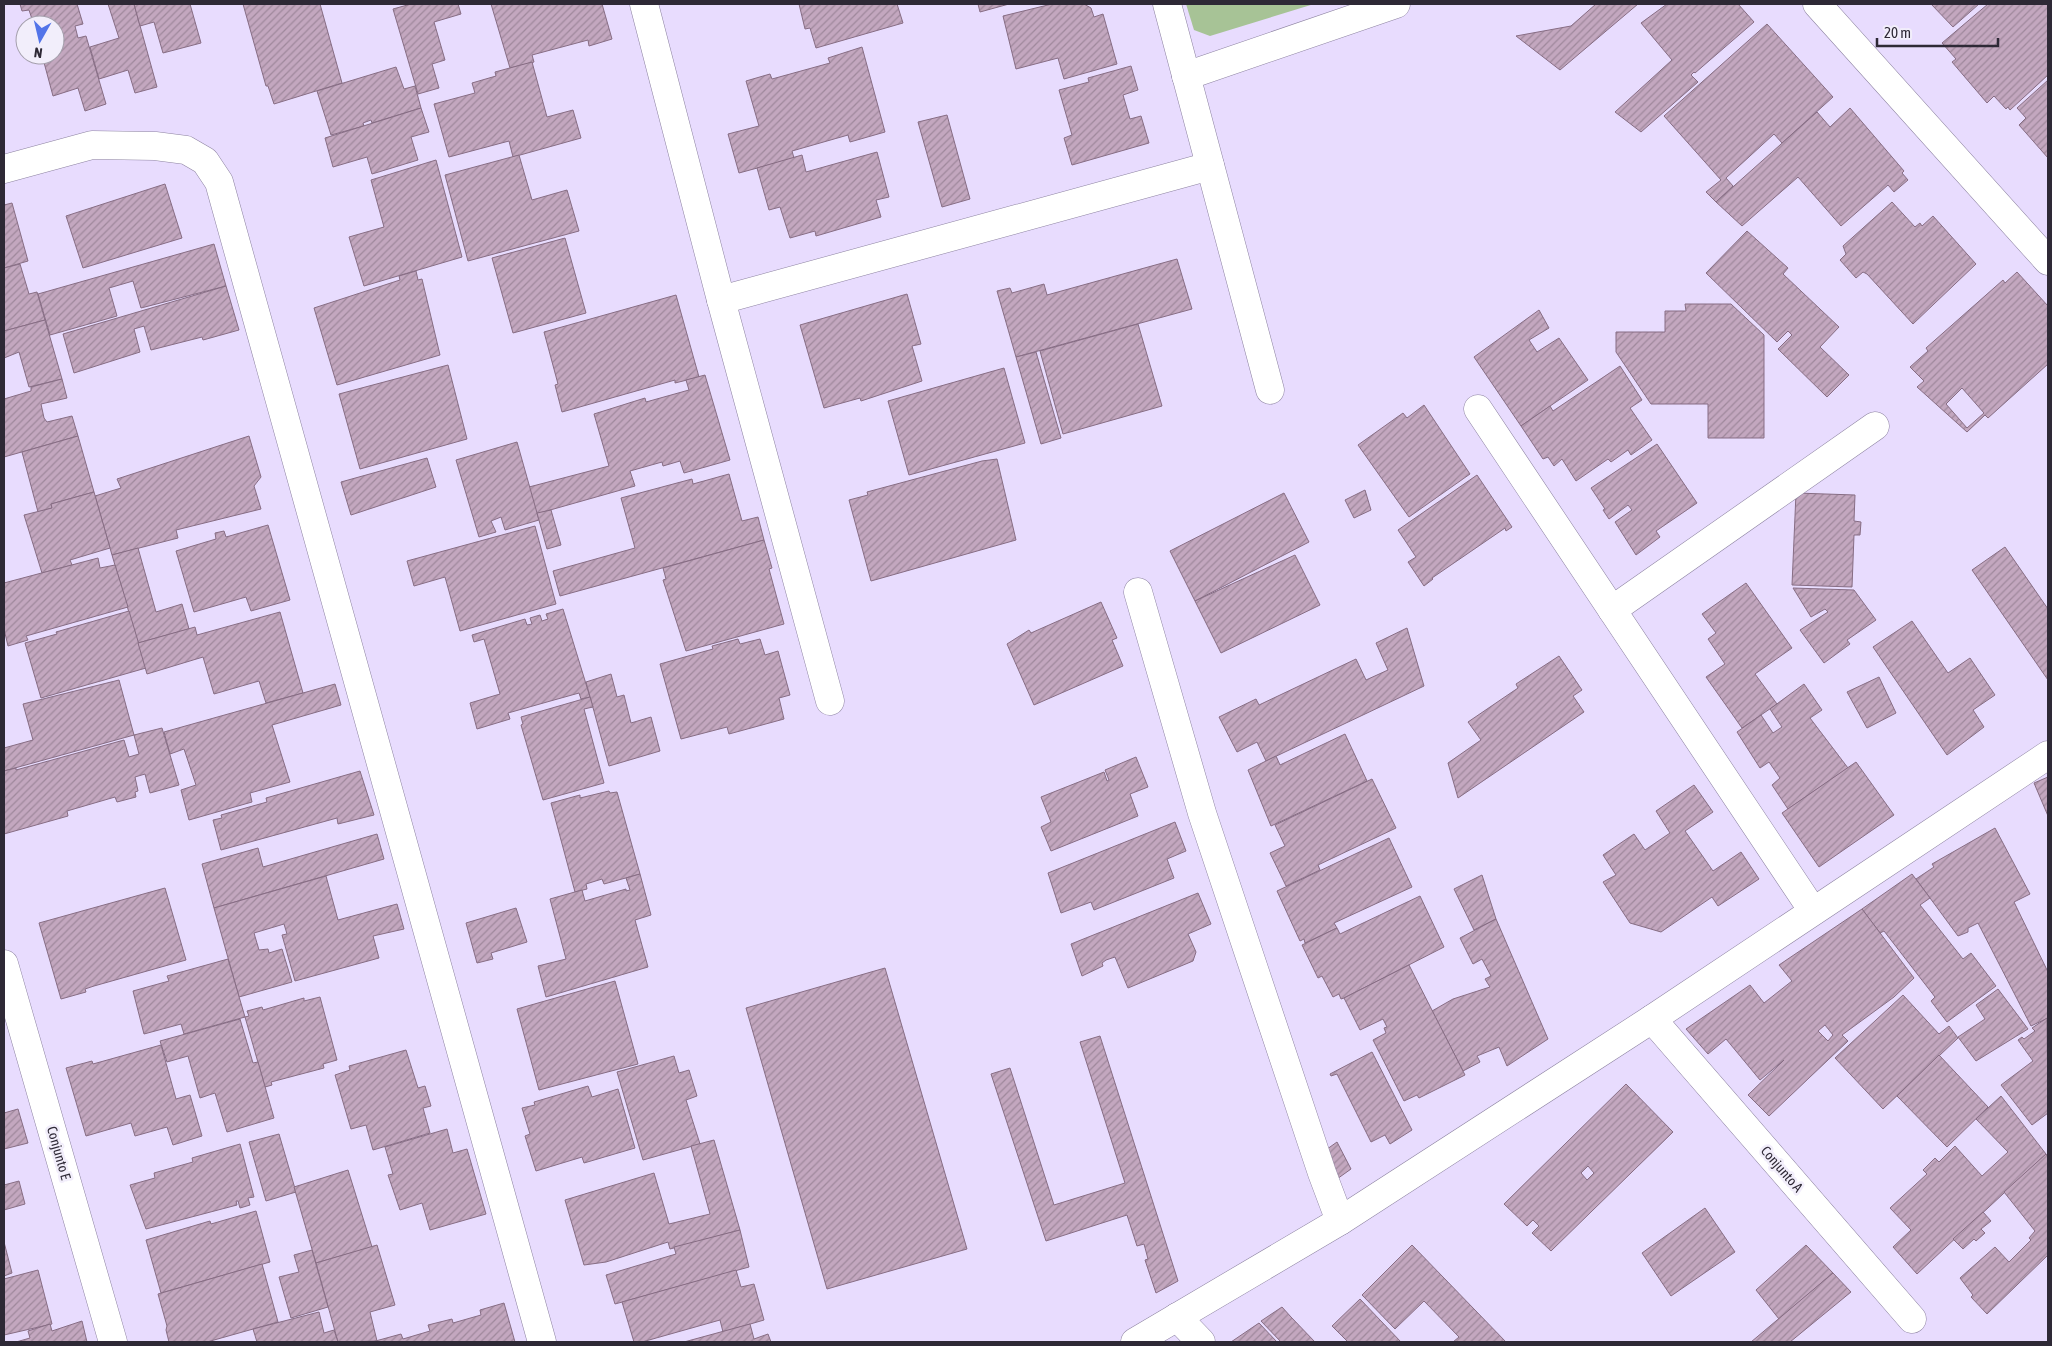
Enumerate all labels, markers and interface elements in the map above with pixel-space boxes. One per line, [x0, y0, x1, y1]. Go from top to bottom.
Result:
north arrow [15, 15, 65, 65]
scale bar [1877, 15, 1998, 47]
text: 20 m [1884, 24, 1911, 41]
text: N [33, 44, 43, 61]
street label: Conjunto E [44, 1124, 74, 1182]
street label: Conjunto A [1758, 1143, 1806, 1195]

